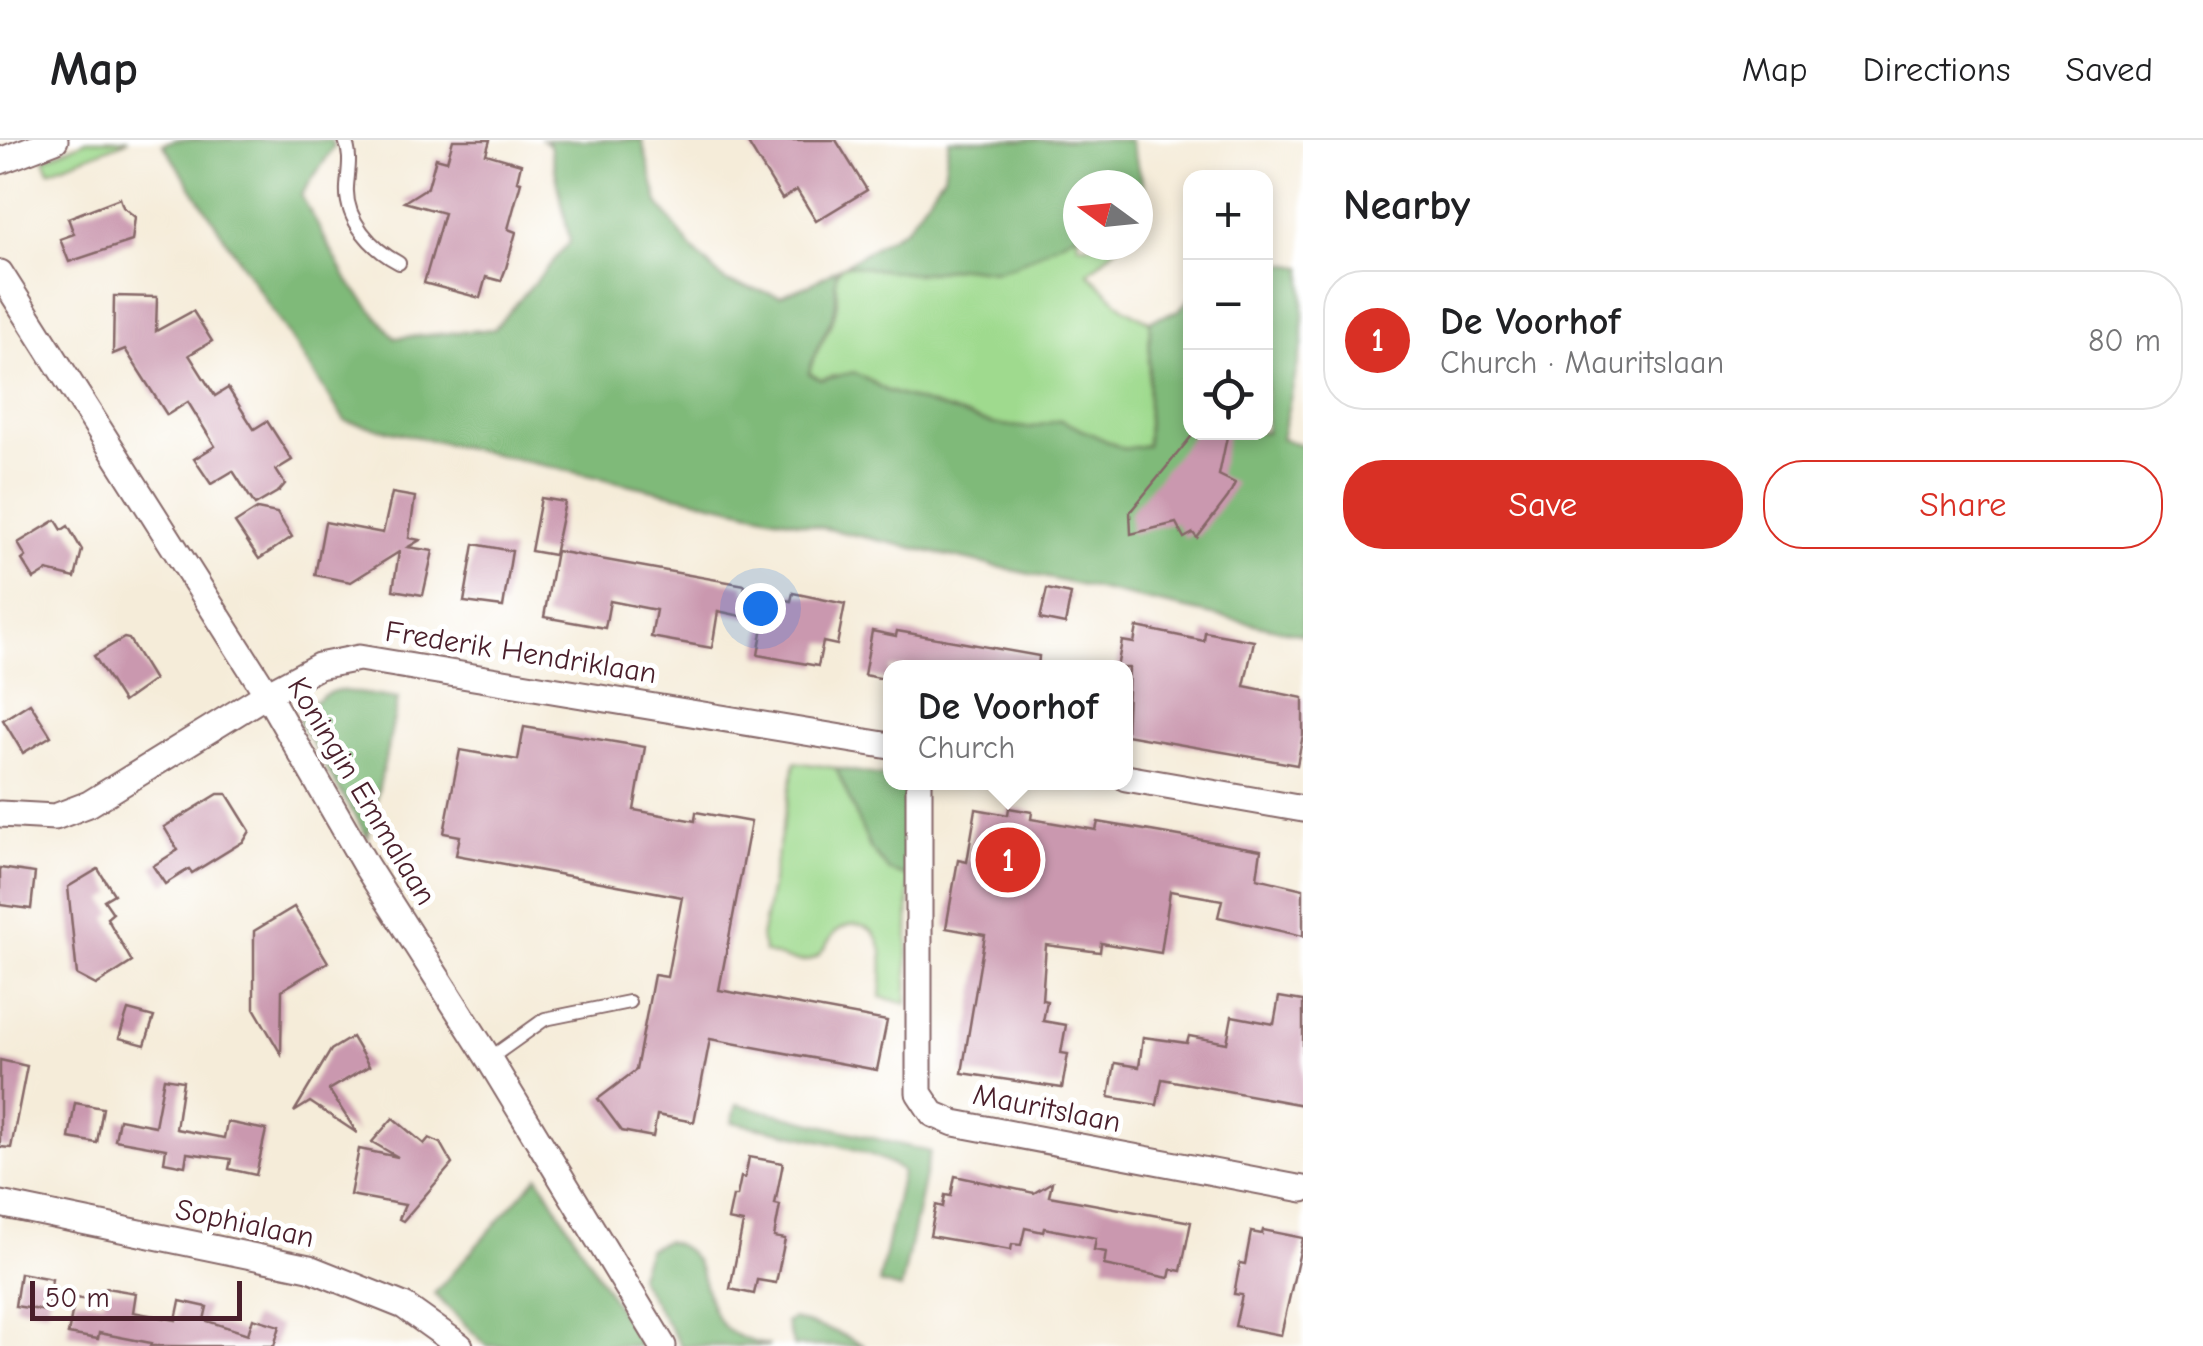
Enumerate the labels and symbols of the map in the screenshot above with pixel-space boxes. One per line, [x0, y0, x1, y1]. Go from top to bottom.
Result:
north arrow [1063, 170, 1153, 260]
your location [735, 583, 786, 634]
street label: Frederik Hendriklaan [383, 614, 659, 691]
street label: Koningin Emmalaan [280, 671, 443, 911]
pin: 1 [976, 822, 1040, 898]
street label: Mauritslaan [970, 1077, 1124, 1140]
street label: Sophialaan [172, 1192, 317, 1255]
scale bar [30, 1276, 242, 1320]

